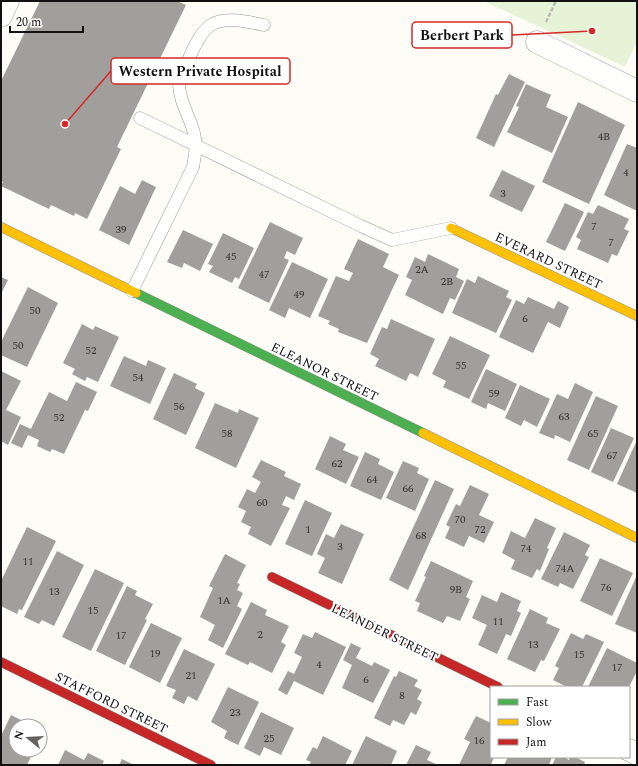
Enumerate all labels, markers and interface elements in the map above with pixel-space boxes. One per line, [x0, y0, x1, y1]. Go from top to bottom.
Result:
scale bar [10, 8, 83, 34]
text: 20 m [16, 13, 41, 32]
callout: Berbert Park [412, 22, 512, 48]
text: Berbert Park [420, 25, 505, 46]
callout: Western Private Hospital [111, 58, 290, 84]
text: Western Private Hospital [119, 61, 282, 82]
house number: 4B [598, 128, 610, 145]
house number: 4 [623, 164, 629, 181]
house number: 3 [500, 185, 506, 202]
house number: 7 [591, 218, 597, 235]
house number: 39 [116, 221, 127, 238]
street label: EVERARD STREET [491, 227, 606, 295]
house number: 7 [608, 234, 614, 251]
house number: 45 [226, 248, 237, 265]
house number: 2A [415, 261, 429, 278]
house number: 47 [259, 266, 270, 283]
house number: 2B [441, 273, 453, 290]
house number: 49 [294, 286, 305, 303]
house number: 50 [30, 302, 41, 319]
house number: 6 [522, 310, 528, 327]
house number: 50 [13, 337, 24, 354]
street label: ELEANOR STREET [267, 337, 382, 407]
house number: 52 [86, 342, 97, 359]
house number: 55 [456, 357, 467, 374]
house number: 54 [133, 369, 144, 386]
house number: 59 [489, 385, 500, 402]
house number: 56 [174, 398, 185, 415]
house number: 63 [559, 408, 570, 425]
house number: 52 [54, 409, 65, 426]
house number: 58 [222, 425, 233, 442]
house number: 65 [588, 425, 599, 442]
house number: 67 [607, 447, 618, 464]
house number: 62 [332, 455, 343, 472]
house number: 64 [367, 471, 378, 488]
house number: 66 [403, 480, 414, 497]
house number: 60 [257, 494, 268, 511]
house number: 70 [455, 511, 466, 528]
house number: 1 [305, 521, 311, 538]
house number: 72 [475, 521, 486, 538]
house number: 68 [416, 527, 427, 544]
house number: 3 [337, 538, 343, 555]
house number: 74 [521, 540, 532, 557]
house number: 11 [23, 553, 34, 570]
house number: 74A [555, 560, 575, 577]
house number: 76 [601, 579, 612, 596]
house number: 9B [450, 581, 462, 598]
house number: 13 [49, 583, 60, 600]
house number: 1A [217, 592, 231, 609]
street label: LEANDER STREET [328, 598, 442, 668]
house number: 15 [88, 602, 99, 619]
house number: 11 [493, 613, 504, 630]
house number: 2 [257, 626, 263, 643]
house number: 17 [116, 627, 127, 644]
house number: 13 [528, 636, 539, 653]
house number: 19 [150, 645, 161, 662]
house number: 15 [574, 646, 585, 663]
house number: 4 [316, 656, 322, 673]
house number: 17 [612, 659, 623, 676]
street label: STAFFORD STREET [52, 667, 172, 739]
house number: 21 [186, 667, 197, 684]
house number: 6 [363, 671, 369, 688]
legend [490, 686, 630, 758]
house number: 8 [399, 687, 405, 704]
text: Fast [526, 693, 548, 712]
house number: 23 [230, 704, 241, 721]
text: Slow [526, 713, 552, 732]
north arrow [8, 718, 48, 758]
text: N [9, 728, 28, 742]
house number: 25 [264, 730, 275, 747]
house number: 16 [474, 732, 485, 749]
text: Jam [526, 733, 547, 752]

